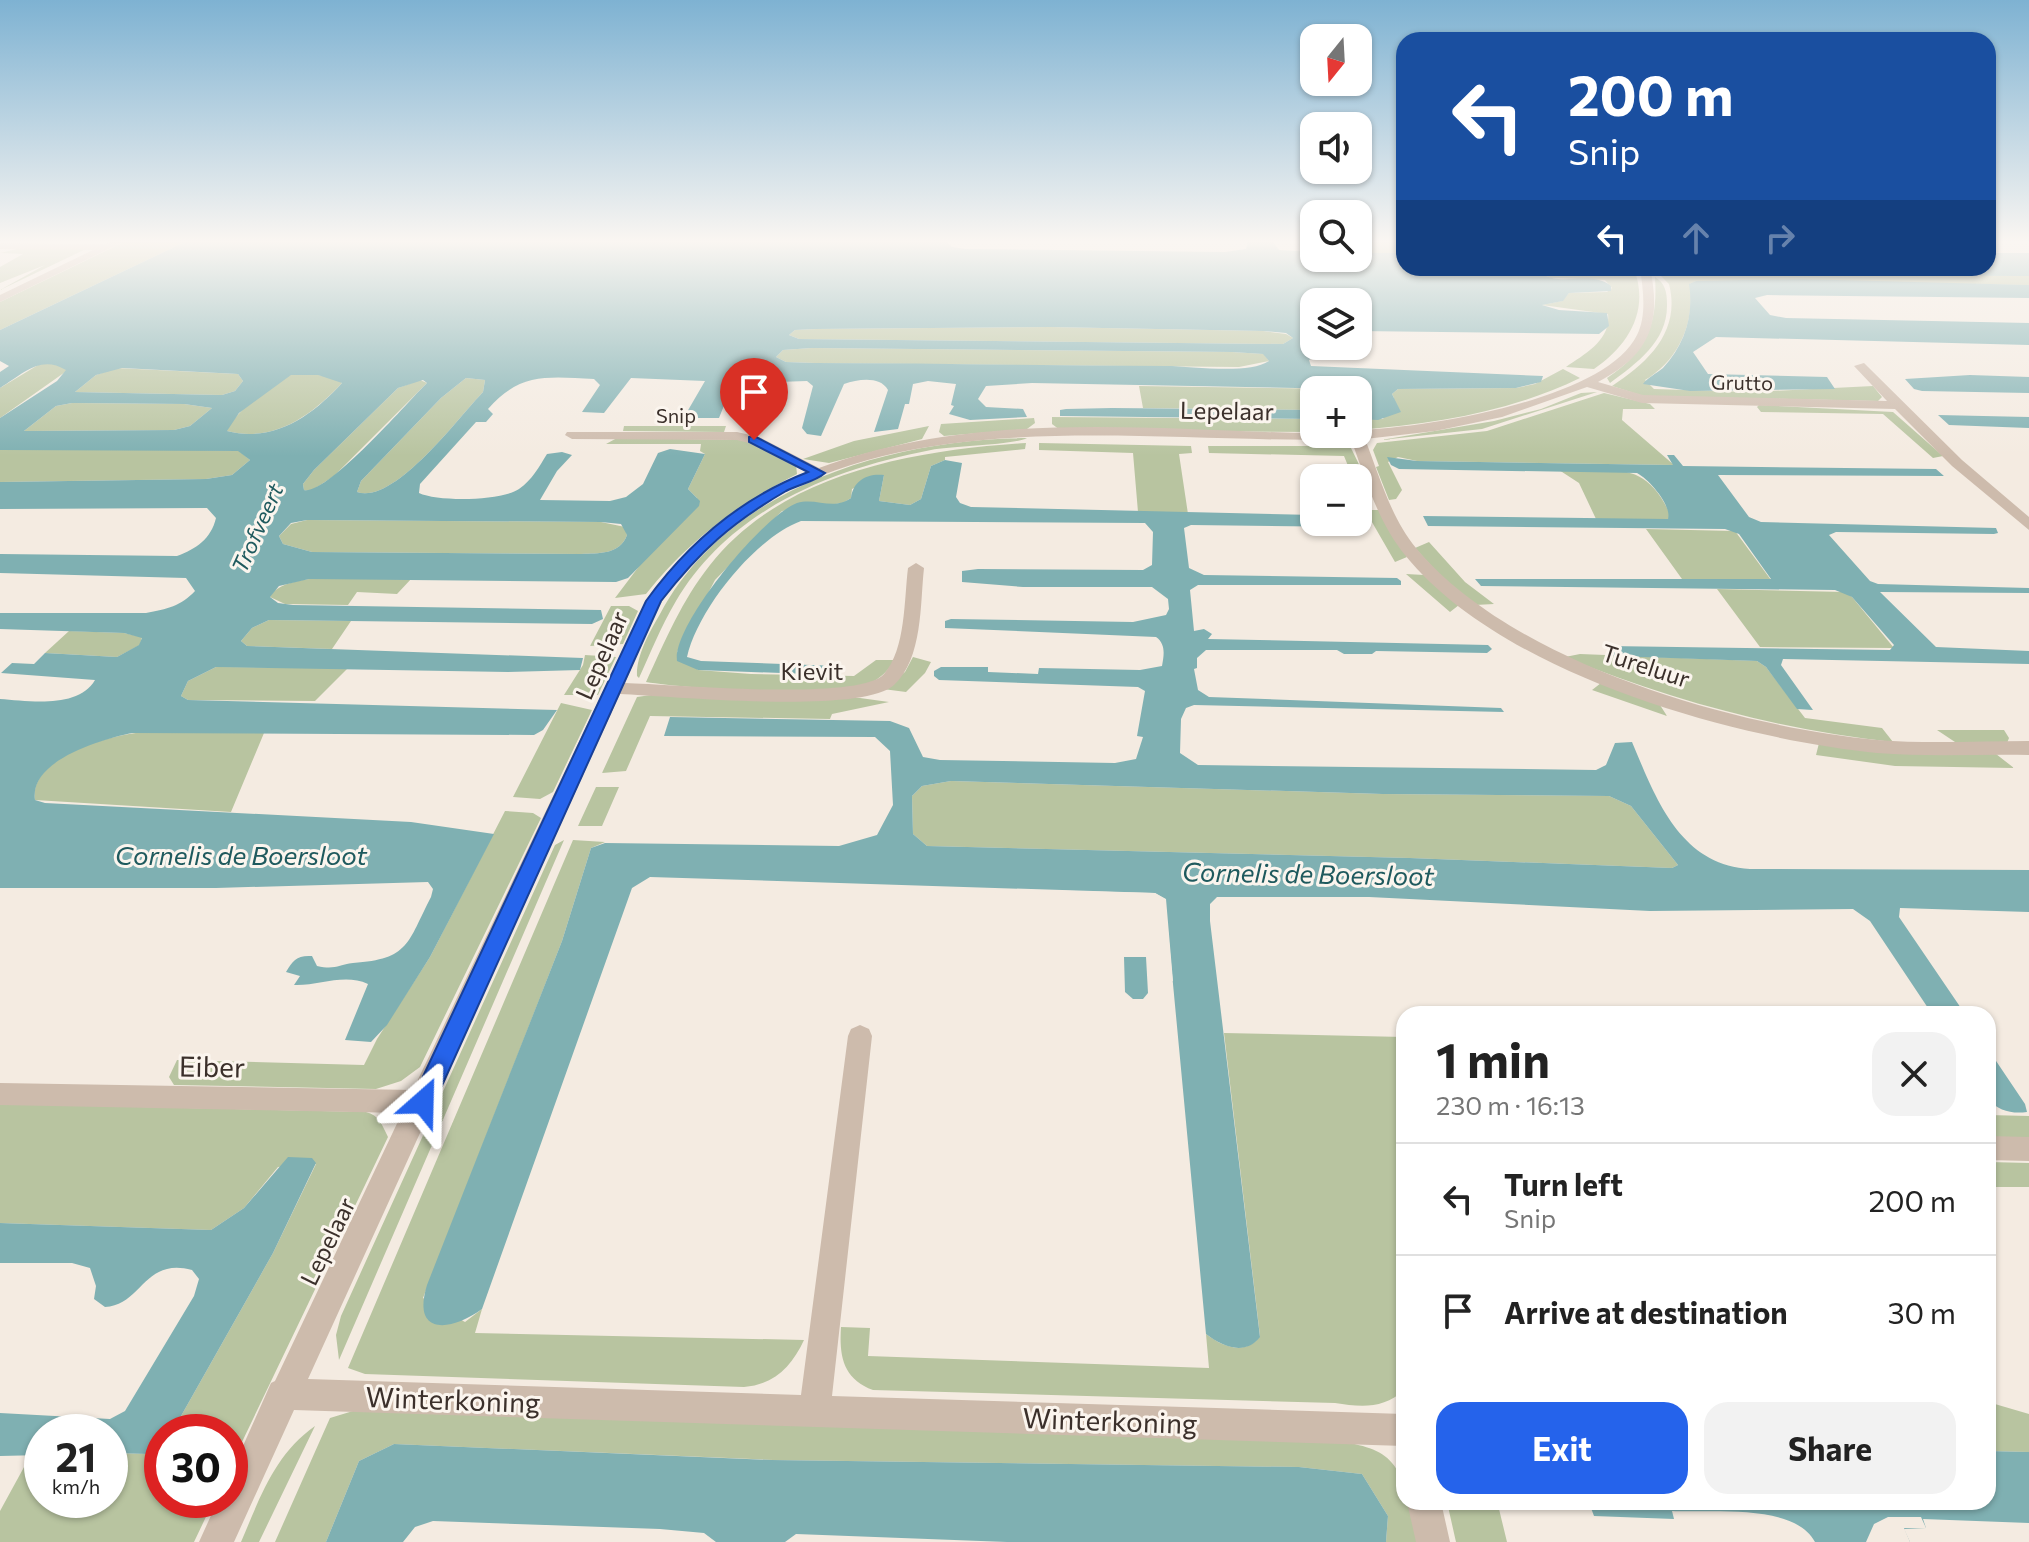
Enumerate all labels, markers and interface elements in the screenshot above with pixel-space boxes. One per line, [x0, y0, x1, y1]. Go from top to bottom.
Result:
north arrow [1300, 24, 1372, 96]
map controls [1300, 24, 1372, 536]
text: 200 m [1568, 59, 1734, 128]
icon: left [1436, 64, 1540, 168]
button: sound [1300, 112, 1372, 184]
text: Snip [1568, 128, 1640, 172]
button: search [1300, 200, 1372, 272]
icon: left [1590, 216, 1634, 260]
icon: ahead [1674, 216, 1718, 260]
icon: right [1758, 216, 1802, 260]
button: layers [1300, 288, 1372, 360]
pin [720, 358, 788, 440]
street label: Grutto [1711, 369, 1773, 395]
icon: arrive [732, 370, 776, 414]
button: + [1300, 376, 1372, 448]
street label: Lepelaar [1180, 395, 1275, 425]
street label: Snip [656, 403, 696, 427]
button: − [1300, 464, 1372, 536]
water label: Trofveert [225, 478, 289, 577]
street label: Lepelaar [569, 606, 634, 704]
street label: Tureluur [1598, 637, 1694, 693]
street label: Kievit [781, 656, 844, 685]
water label: Cornelis de Boersloot [115, 839, 368, 870]
water label: Cornelis de Boersloot [1182, 855, 1436, 891]
text: 1 min [1436, 1029, 1550, 1088]
button: close [1872, 1032, 1956, 1116]
street label: Eiber [179, 1048, 245, 1084]
position arrow [381, 1060, 465, 1144]
text: 230 m · 16:13 [1436, 1089, 1585, 1120]
text: Turn left [1504, 1165, 1623, 1202]
icon: left [1436, 1177, 1480, 1221]
text: 200 m [1868, 1181, 1956, 1218]
street label: Lepelaar [293, 1192, 361, 1290]
text: Snip [1504, 1202, 1556, 1233]
icon: arrive [1436, 1289, 1480, 1333]
text: Arrive at destination [1504, 1293, 1788, 1330]
text: 30 m [1887, 1293, 1956, 1330]
street label: Winterkoning [365, 1379, 541, 1419]
street label: Winterkoning [1022, 1400, 1198, 1440]
button: Exit [1436, 1402, 1688, 1494]
button: Share [1704, 1402, 1956, 1494]
speed limit sign: 30 [144, 1414, 248, 1518]
text: 21 [56, 1431, 96, 1480]
text: km/h [52, 1474, 100, 1498]

